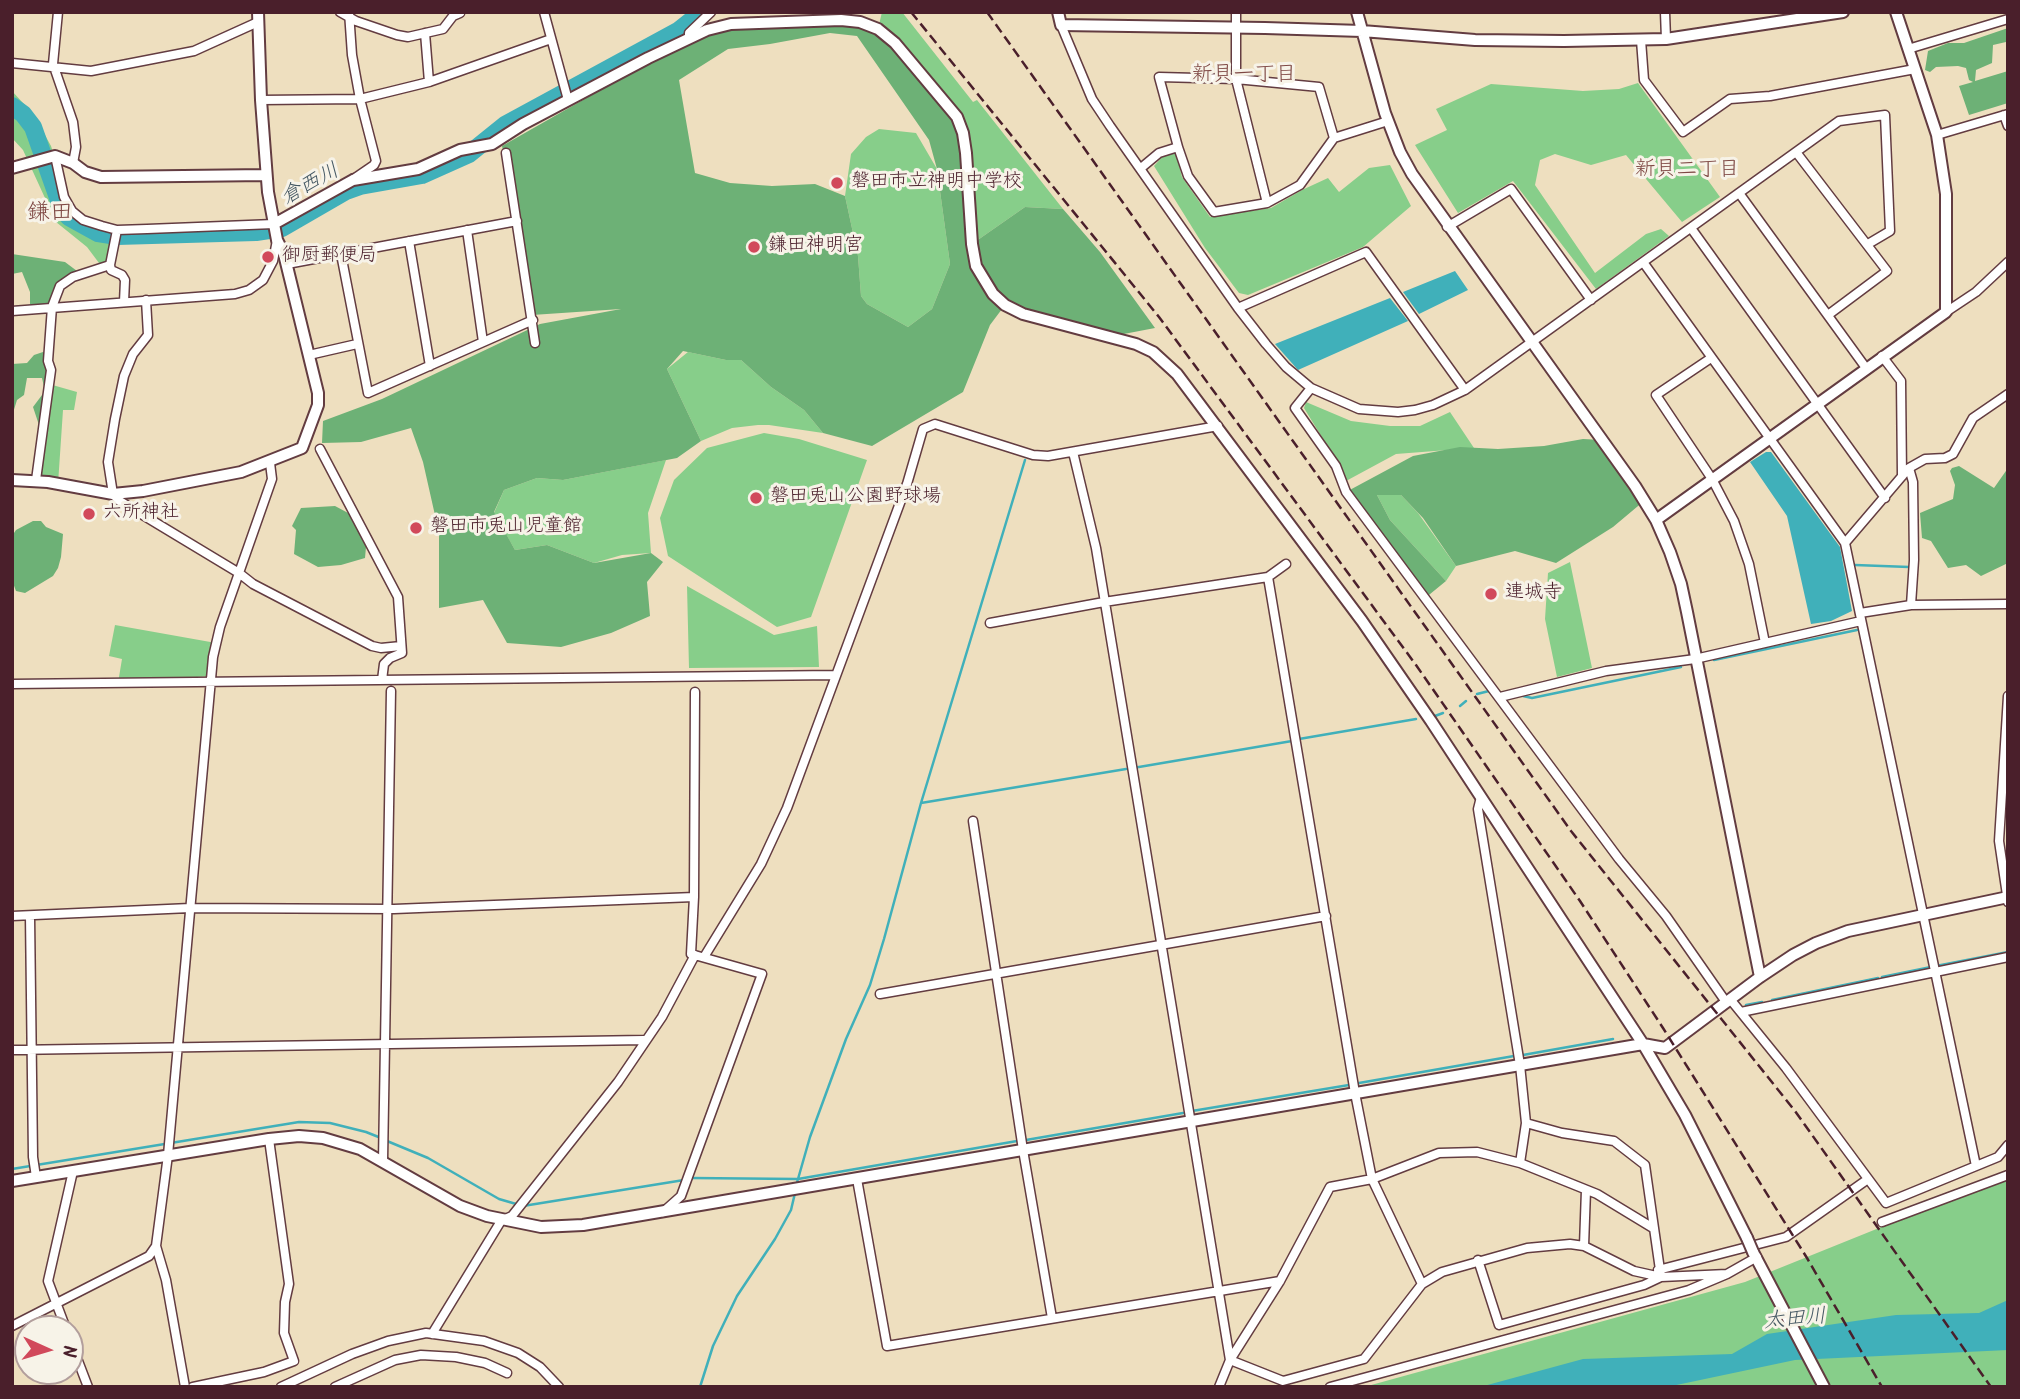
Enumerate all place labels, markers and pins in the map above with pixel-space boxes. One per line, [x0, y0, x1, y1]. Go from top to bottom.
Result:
place label: 磐田市立神明中学校 [851, 172, 1022, 194]
marker: 磐田市立神明中学校 [829, 175, 845, 191]
place label: 鎌田神明宮 [768, 236, 863, 258]
marker: 鎌田神明宮 [746, 239, 762, 255]
place label: 御厨郵便局 [282, 246, 377, 268]
marker: 御厨郵便局 [260, 249, 276, 265]
place label: 磐田兎山公園野球場 [770, 487, 941, 509]
marker: 磐田兎山公園野球場 [748, 490, 764, 506]
place label: 六所神社 [103, 503, 179, 525]
marker: 六所神社 [81, 506, 97, 522]
place label: 磐田市兎山児童館 [430, 517, 582, 539]
marker: 磐田市兎山児童館 [408, 520, 424, 536]
place label: 連城寺 [1505, 583, 1562, 605]
marker: 連城寺 [1483, 586, 1499, 602]

